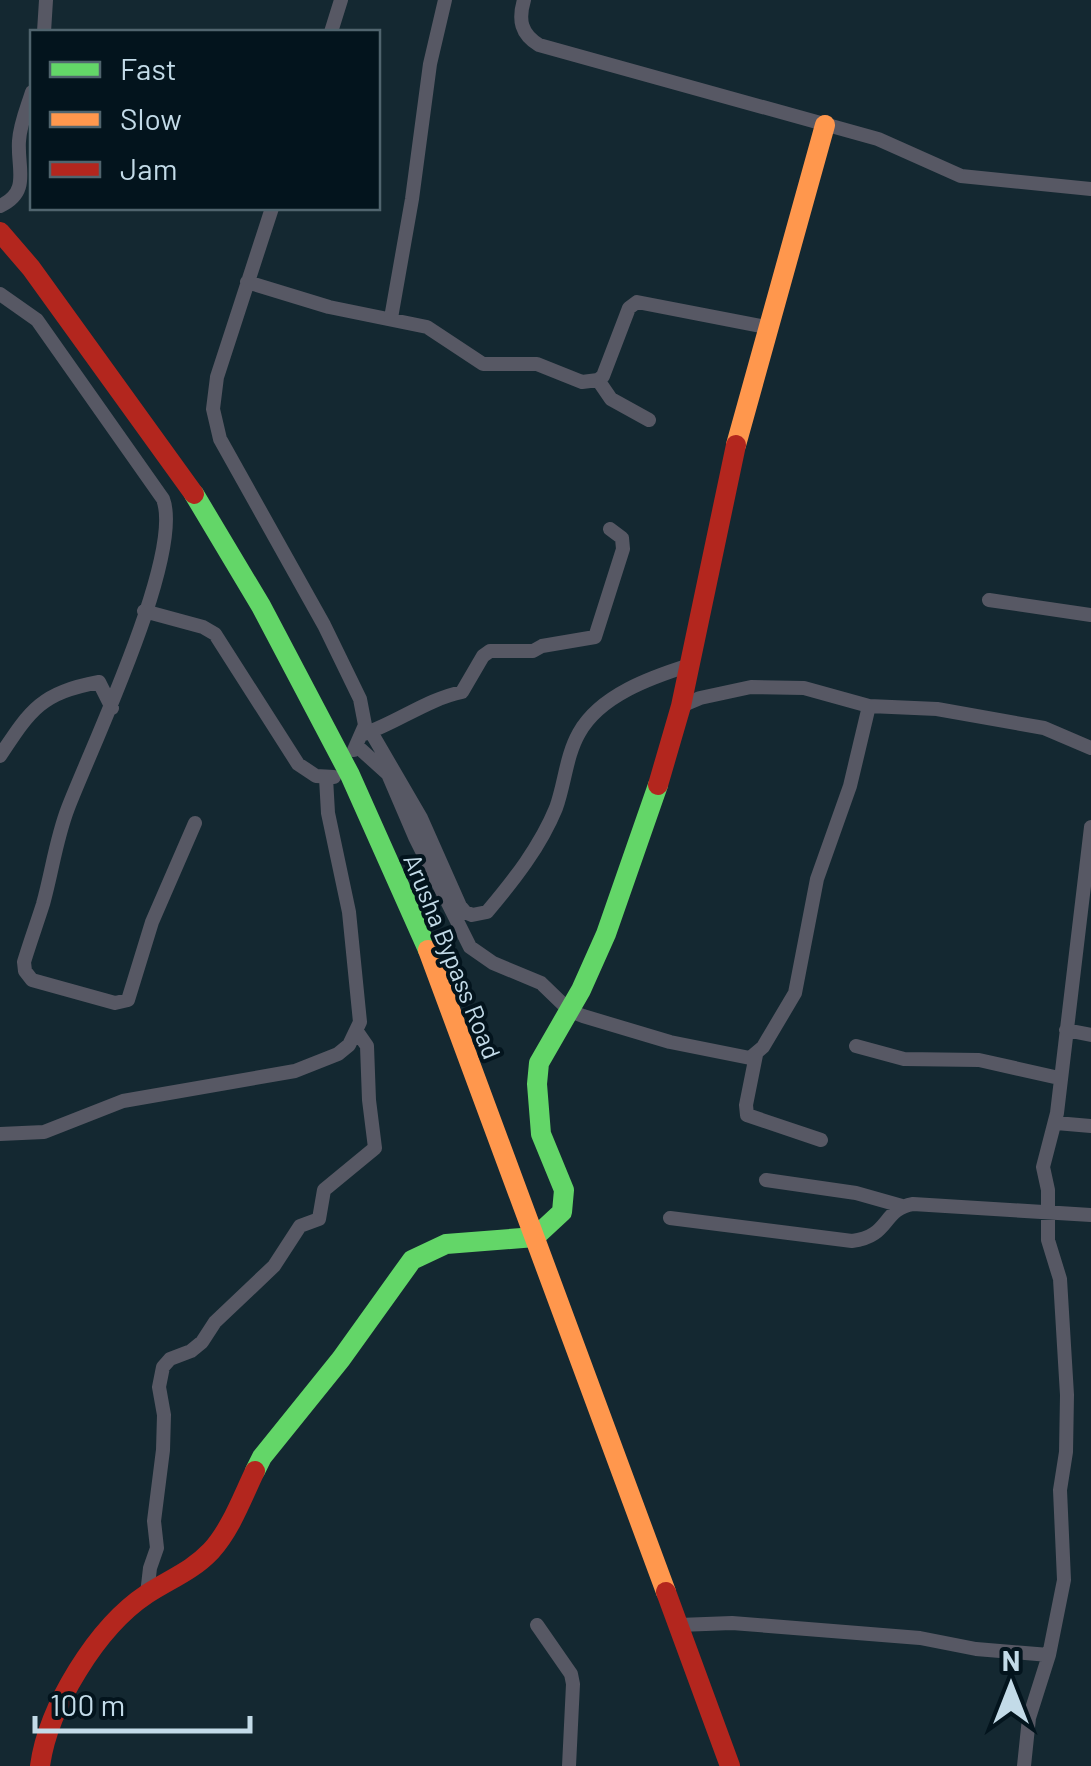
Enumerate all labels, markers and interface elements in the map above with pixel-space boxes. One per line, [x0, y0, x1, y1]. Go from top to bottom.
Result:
legend [30, 30, 380, 210]
text: Fast [120, 50, 177, 86]
text: Slow [120, 100, 182, 136]
text: Jam [120, 150, 177, 186]
street label: Arusha Bypass Road [398, 849, 508, 1063]
north arrow [961, 1636, 1061, 1736]
text: N [1002, 1643, 1020, 1677]
scale bar [35, 1671, 250, 1733]
text: 100 m [50, 1686, 125, 1722]

